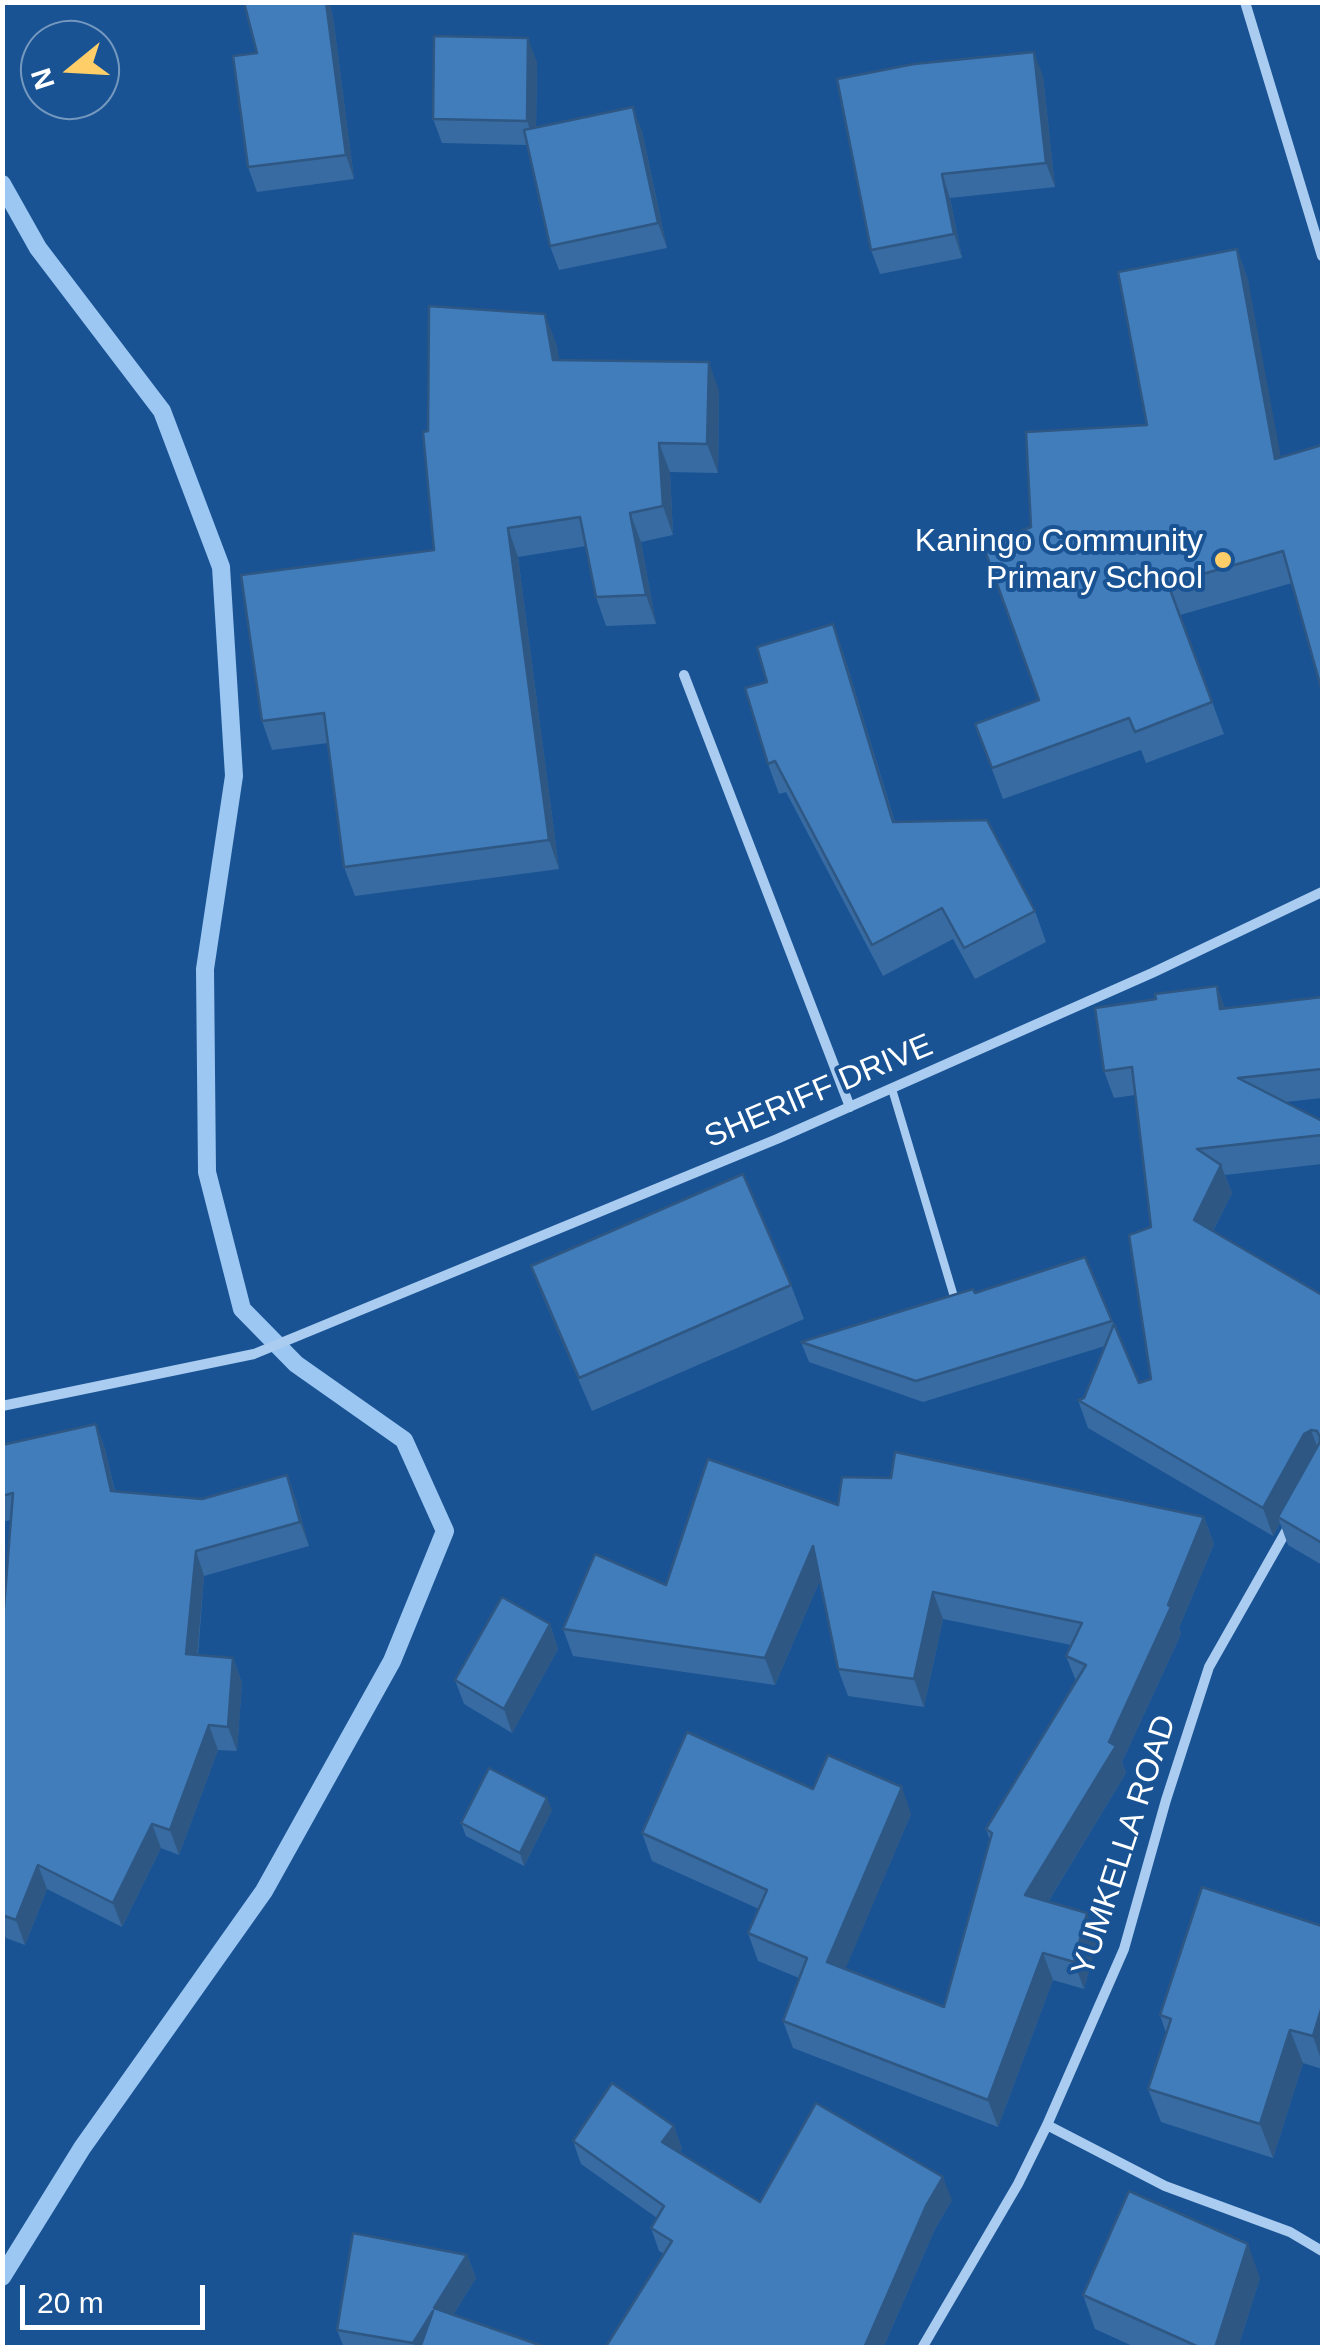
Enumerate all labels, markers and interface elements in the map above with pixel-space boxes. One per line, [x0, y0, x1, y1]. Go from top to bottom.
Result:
north arrow [20, 20, 120, 120]
text: N [25, 64, 61, 93]
place label: Kaningo Community Primary School [915, 523, 1203, 598]
marker: Kaningo Community Primary School [1212, 549, 1234, 571]
street label: SHERIFF DRIVE [699, 1027, 939, 1157]
street label: YUMKELLA ROAD [1065, 1711, 1185, 1981]
scale bar [25, 2265, 210, 2327]
text: 20 m [37, 2286, 104, 2319]

